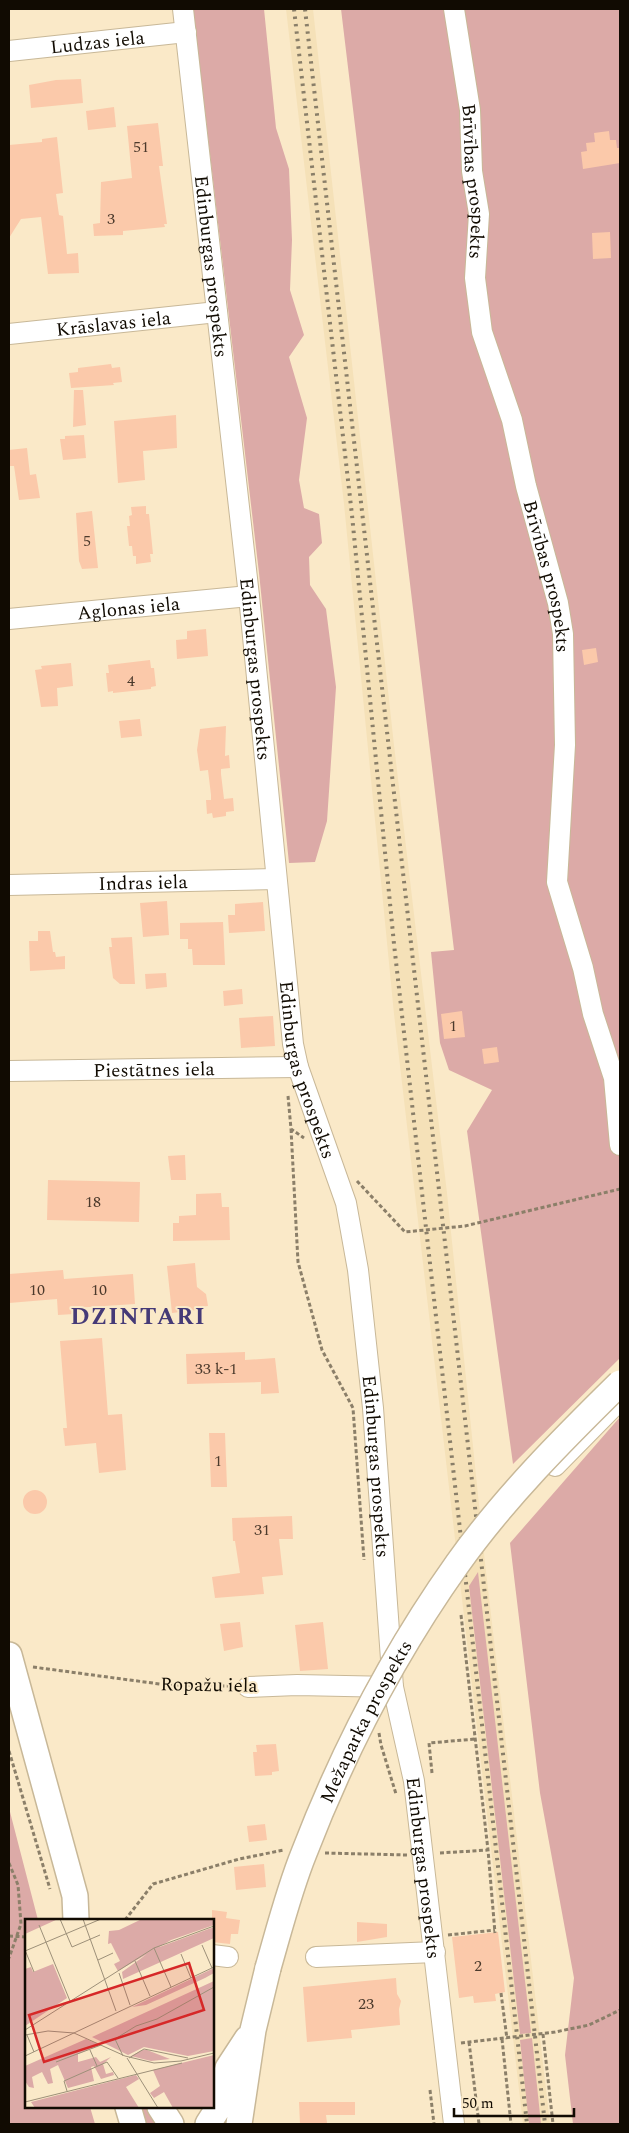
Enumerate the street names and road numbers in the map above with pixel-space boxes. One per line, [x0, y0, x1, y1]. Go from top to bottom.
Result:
street label: Ludzas iela [49, 23, 147, 62]
street label: Brīvības prospekts [453, 102, 492, 260]
street label: Edinburgas prospekts [186, 174, 235, 359]
street label: Krāslavas iela [55, 304, 173, 345]
street label: Brīvības prospekts [515, 497, 577, 653]
street label: Edinburgas prospekts [231, 576, 278, 762]
street label: Aglonas iela [76, 590, 182, 628]
street label: Indras iela [98, 868, 189, 899]
street label: Edinburgas prospekts [271, 980, 342, 1163]
street label: Piestātnes iela [93, 1055, 216, 1086]
street label: Edinburgas prospekts [354, 1374, 397, 1559]
street label: Mežaparka prospekts [313, 1635, 420, 1808]
street label: Ropažu iela [160, 1670, 259, 1701]
street label: Edinburgas prospekts [398, 1775, 448, 1961]

